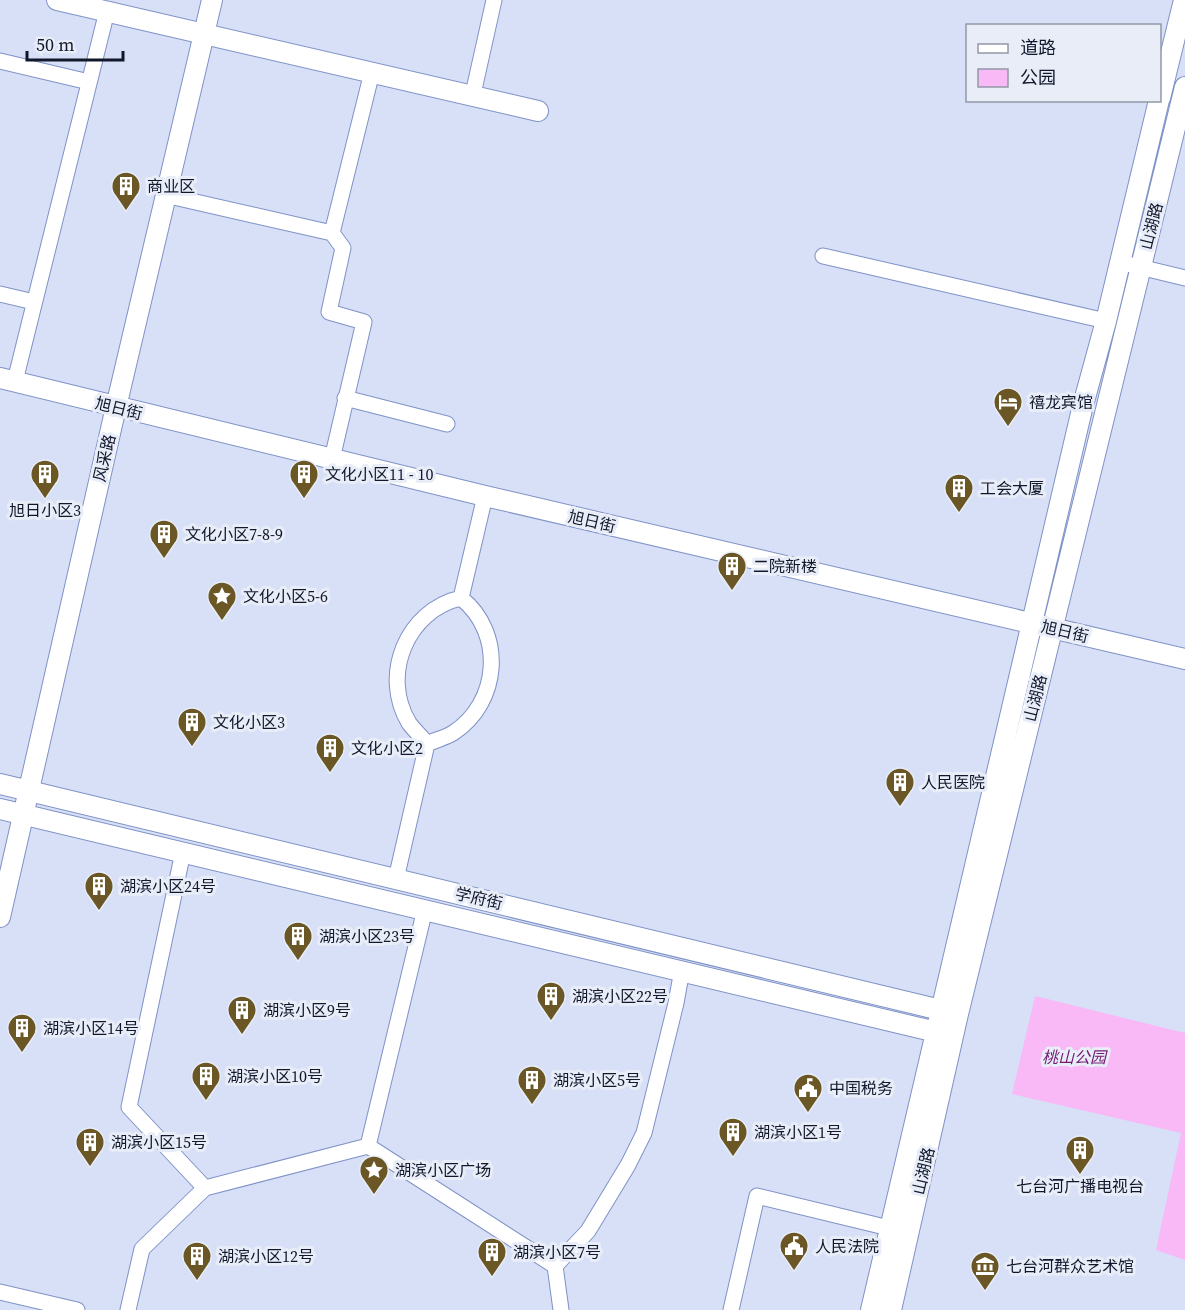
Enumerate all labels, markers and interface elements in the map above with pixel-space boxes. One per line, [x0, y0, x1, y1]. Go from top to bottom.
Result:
scale bar [27, 24, 123, 62]
legend [966, 24, 1161, 102]
text: 50 m [36, 32, 74, 57]
text: 道路 [1020, 35, 1056, 60]
text: 公园 [1020, 65, 1056, 90]
building icon: 商业区 [110, 170, 142, 212]
place label: 商业区 [147, 175, 195, 197]
street label: 山湖路 [1135, 200, 1167, 252]
hotel icon: 禧龙宾馆 [992, 386, 1024, 428]
place label: 禧龙宾馆 [1029, 391, 1093, 413]
street label: 旭日街 [93, 392, 145, 424]
street label: 风采路 [88, 432, 120, 484]
building icon: 旭日小区3 [29, 458, 61, 500]
building icon: 文化小区11 - 10 [288, 458, 320, 500]
place label: 文化小区11 - 10 [325, 463, 433, 485]
building icon: 工会大厦 [943, 472, 975, 514]
place label: 工会大厦 [980, 477, 1044, 499]
place label: 旭日小区3 [9, 499, 81, 521]
street label: 旭日街 [566, 505, 618, 537]
building icon: 文化小区7-8-9 [148, 518, 180, 560]
place label: 文化小区7-8-9 [185, 523, 283, 545]
building icon: 二院新楼 [716, 550, 748, 592]
place label: 二院新楼 [753, 555, 817, 577]
place icon: 文化小区5-6 [206, 580, 238, 622]
place label: 文化小区5-6 [243, 585, 328, 607]
street label: 旭日街 [1039, 615, 1091, 647]
street label: 山湖路 [1019, 672, 1051, 724]
building icon: 文化小区3 [176, 706, 208, 748]
place label: 文化小区3 [213, 711, 285, 733]
building icon: 文化小区2 [314, 732, 346, 774]
place label: 文化小区2 [351, 737, 423, 759]
building icon: 人民医院 [884, 766, 916, 808]
place label: 人民医院 [921, 771, 985, 793]
building icon: 湖滨小区24号 [83, 870, 115, 912]
place label: 湖滨小区24号 [120, 875, 216, 897]
street label: 学府街 [453, 882, 505, 914]
building icon: 湖滨小区23号 [282, 920, 314, 962]
place label: 湖滨小区23号 [319, 925, 415, 947]
building icon: 湖滨小区22号 [535, 980, 567, 1022]
place label: 湖滨小区22号 [572, 985, 668, 1007]
building icon: 湖滨小区9号 [226, 994, 258, 1036]
place label: 湖滨小区9号 [263, 999, 351, 1021]
building icon: 湖滨小区14号 [6, 1012, 38, 1054]
place label: 湖滨小区14号 [43, 1017, 139, 1039]
park label: 桃山公园 [1042, 1046, 1108, 1068]
building icon: 湖滨小区10号 [190, 1060, 222, 1102]
building icon: 湖滨小区5号 [516, 1064, 548, 1106]
place label: 湖滨小区10号 [227, 1065, 323, 1087]
place label: 湖滨小区5号 [553, 1069, 641, 1091]
public building icon: 中国税务 [792, 1072, 824, 1114]
place label: 中国税务 [829, 1077, 893, 1099]
building icon: 湖滨小区1号 [717, 1116, 749, 1158]
place label: 湖滨小区1号 [754, 1121, 842, 1143]
building icon: 湖滨小区15号 [74, 1126, 106, 1168]
place label: 湖滨小区15号 [111, 1131, 207, 1153]
building icon: 七台河广播电视台 [1064, 1134, 1096, 1176]
street label: 山湖路 [907, 1145, 939, 1197]
place icon: 湖滨小区广场 [358, 1154, 390, 1196]
place label: 湖滨小区广场 [395, 1159, 491, 1181]
place label: 七台河广播电视台 [1016, 1175, 1144, 1197]
public building icon: 人民法院 [778, 1230, 810, 1272]
place label: 人民法院 [815, 1235, 879, 1257]
building icon: 湖滨小区7号 [476, 1236, 508, 1278]
building icon: 湖滨小区12号 [181, 1240, 213, 1282]
place label: 湖滨小区7号 [513, 1241, 601, 1263]
place label: 湖滨小区12号 [218, 1245, 314, 1267]
museum icon: 七台河群众艺术馆 [969, 1250, 1001, 1292]
place label: 七台河群众艺术馆 [1006, 1255, 1134, 1277]

